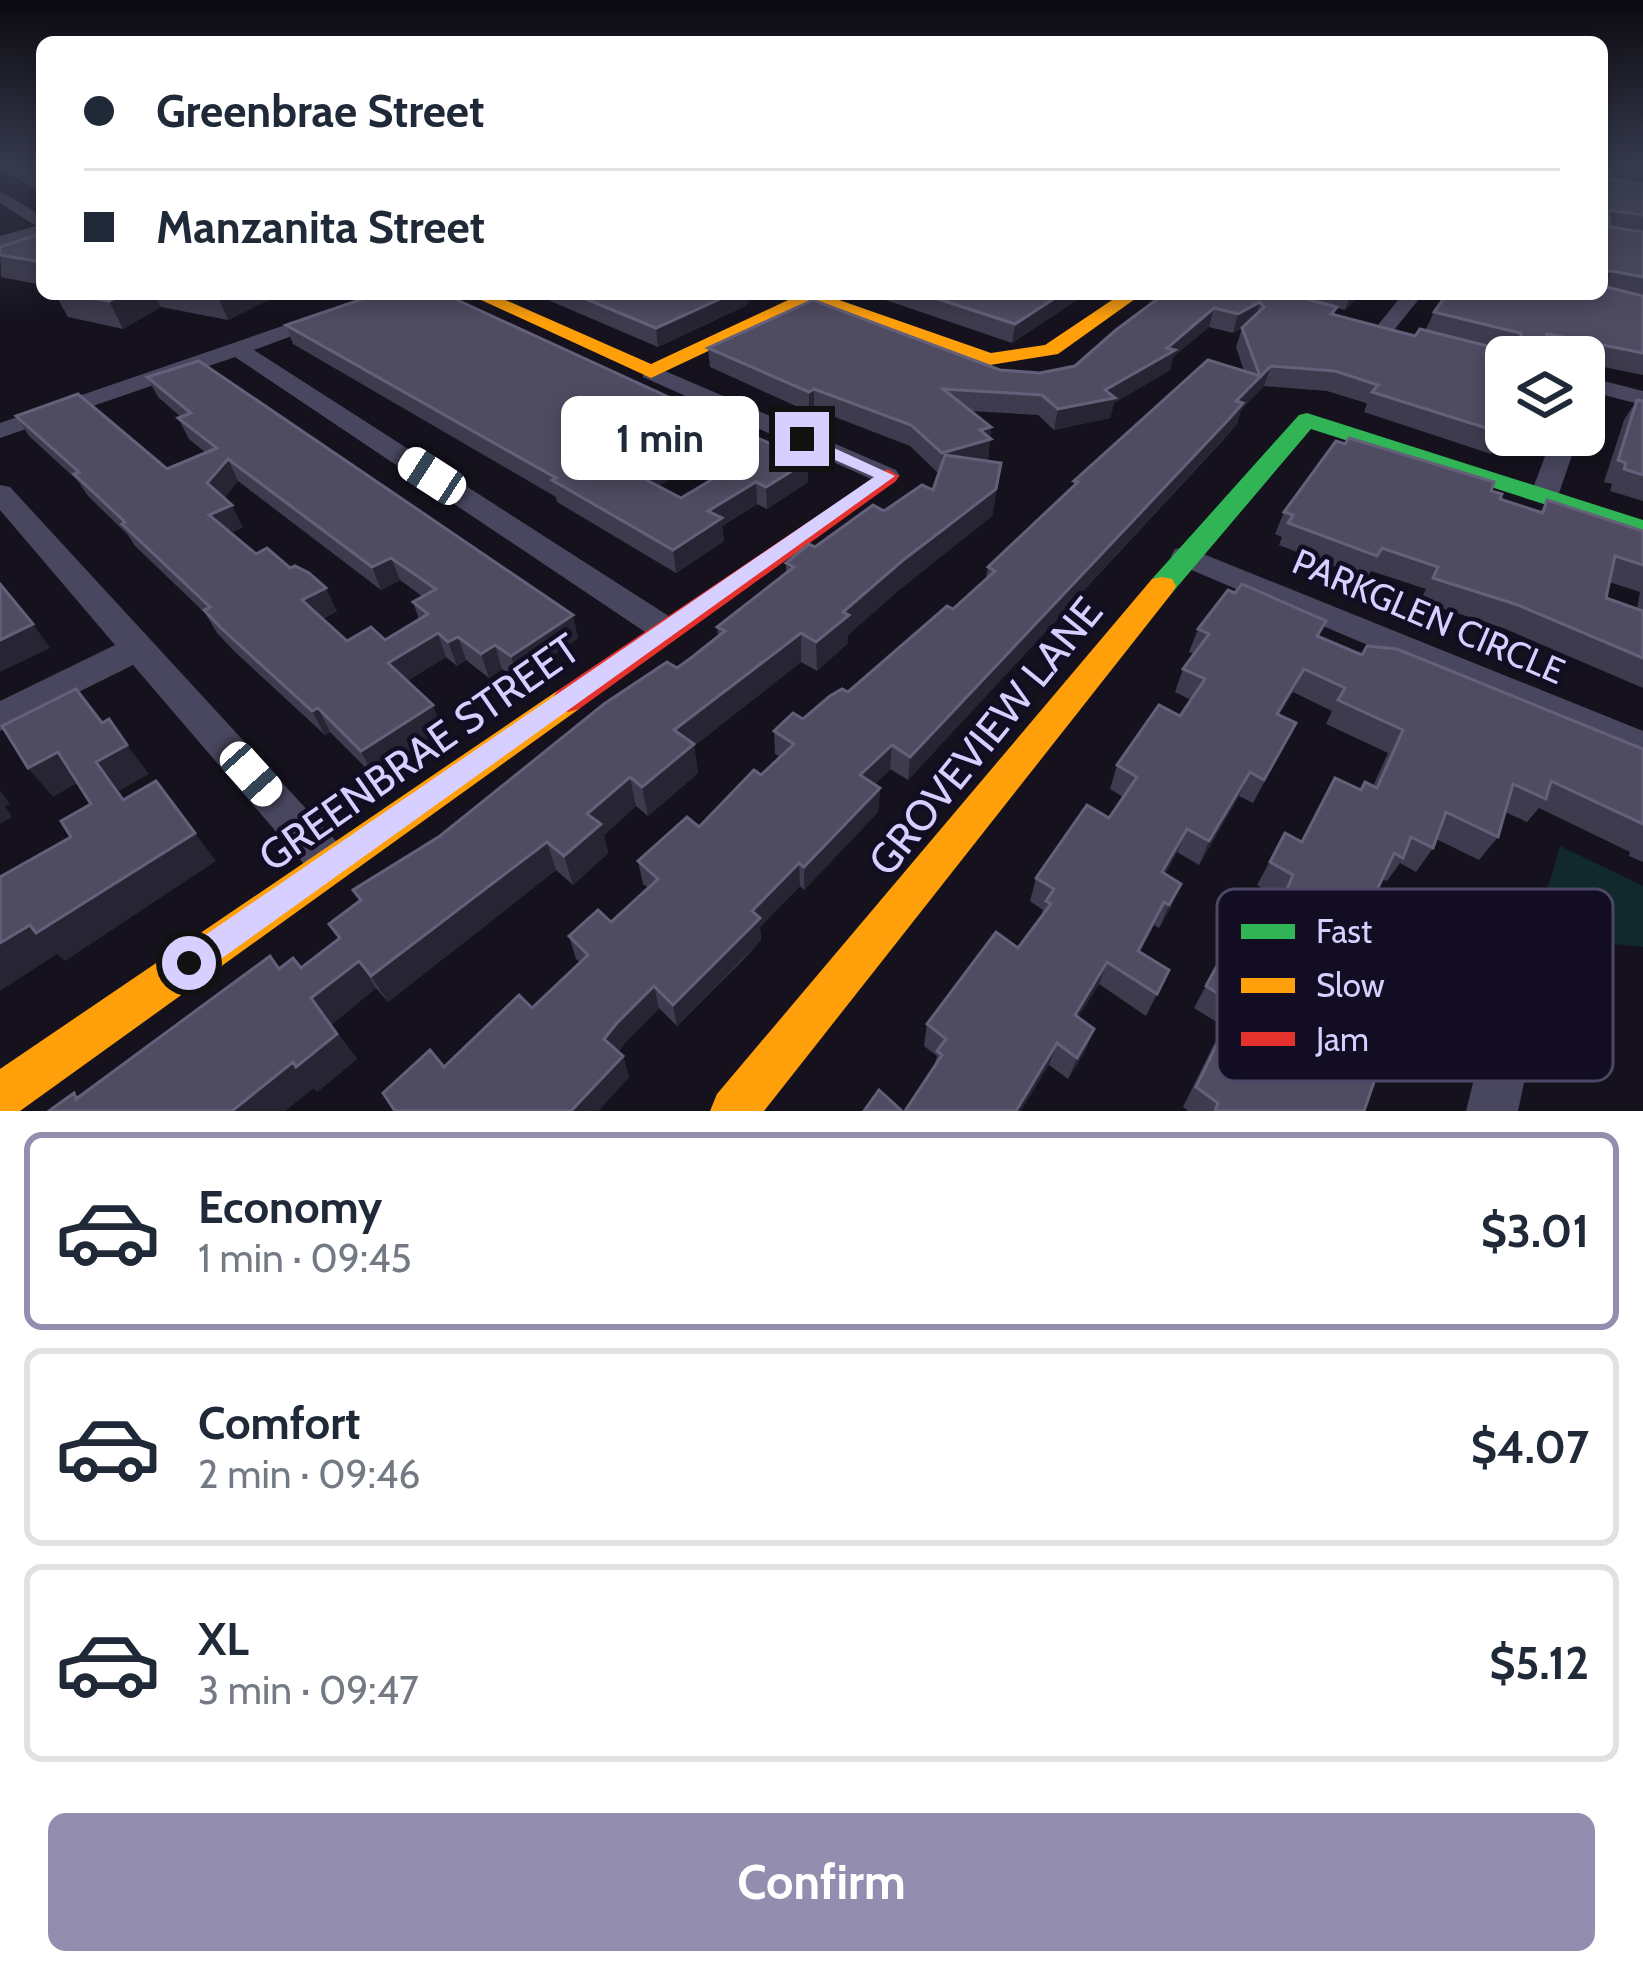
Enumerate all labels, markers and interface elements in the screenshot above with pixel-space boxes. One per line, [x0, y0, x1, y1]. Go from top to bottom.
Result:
text: Greenbrae Street [156, 84, 485, 138]
text: Manzanita Street [156, 200, 485, 254]
map controls [1485, 336, 1605, 456]
button: layers [1485, 336, 1605, 456]
callout: 1 min [562, 397, 760, 481]
route end [775, 412, 829, 466]
text: 1 min [616, 414, 704, 462]
car [392, 441, 472, 511]
street label: PARKGLEN CIRCLE [1286, 539, 1572, 693]
street label: GROVEVIEW LANE [857, 586, 1113, 886]
street label: GREENBRAE STREET [249, 622, 589, 882]
car [214, 735, 288, 813]
legend [1217, 889, 1613, 1081]
text: Fast [1316, 911, 1372, 951]
route start [162, 936, 216, 990]
text: Slow [1316, 965, 1385, 1005]
text: Jam [1315, 1019, 1369, 1059]
icon: car [54, 1177, 162, 1285]
text: Economy [198, 1180, 382, 1234]
text: $3.01 [1481, 1204, 1589, 1258]
text: 1 min · 09:45 [198, 1234, 412, 1282]
icon: car [54, 1393, 162, 1501]
text: Comfort [198, 1396, 361, 1450]
text: $4.07 [1471, 1420, 1589, 1474]
text: 2 min · 09:46 [198, 1450, 421, 1498]
icon: car [54, 1609, 162, 1717]
text: XL [198, 1612, 249, 1666]
text: $5.12 [1489, 1636, 1589, 1690]
text: 3 min · 09:47 [198, 1666, 419, 1714]
button: Confirm [48, 1813, 1595, 1951]

